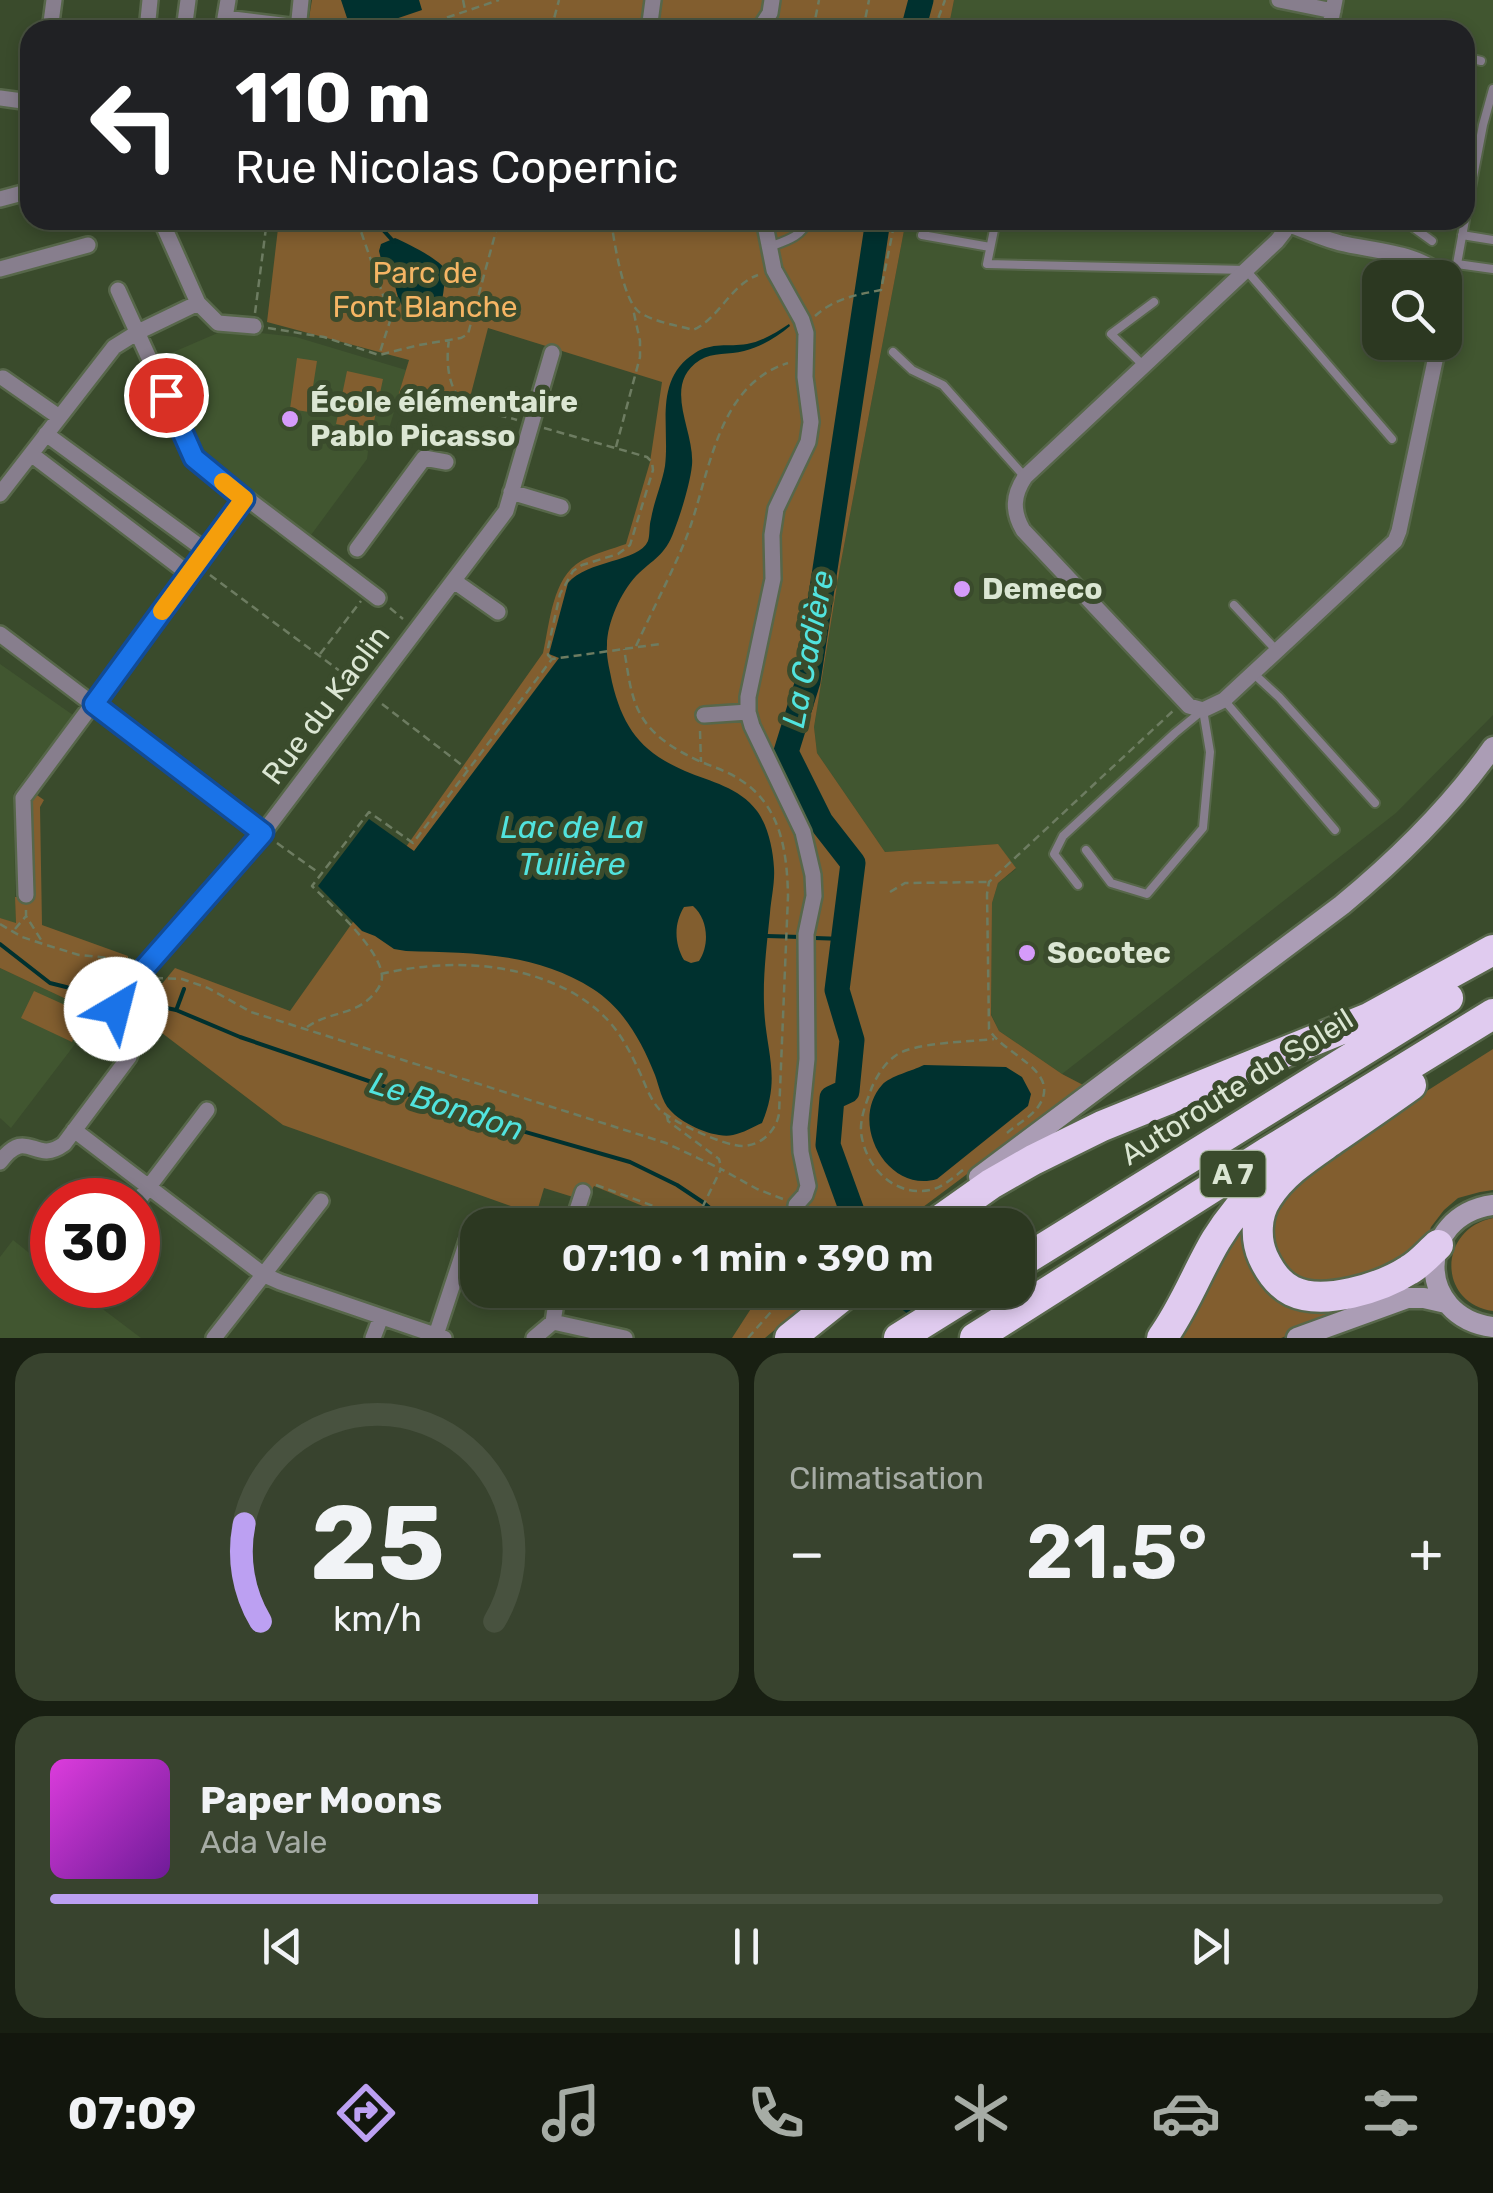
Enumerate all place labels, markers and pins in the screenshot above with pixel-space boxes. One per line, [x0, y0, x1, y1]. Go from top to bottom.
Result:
pin [124, 353, 209, 438]
place label: École élémentaire Pablo Picasso [310, 384, 578, 454]
marker: École élémentaire Pablo Picasso [279, 408, 301, 430]
place label: Demeco [982, 571, 1103, 607]
marker: Demeco [951, 578, 973, 600]
place label: Socotec [1047, 935, 1171, 971]
marker: Socotec [1016, 942, 1038, 964]

